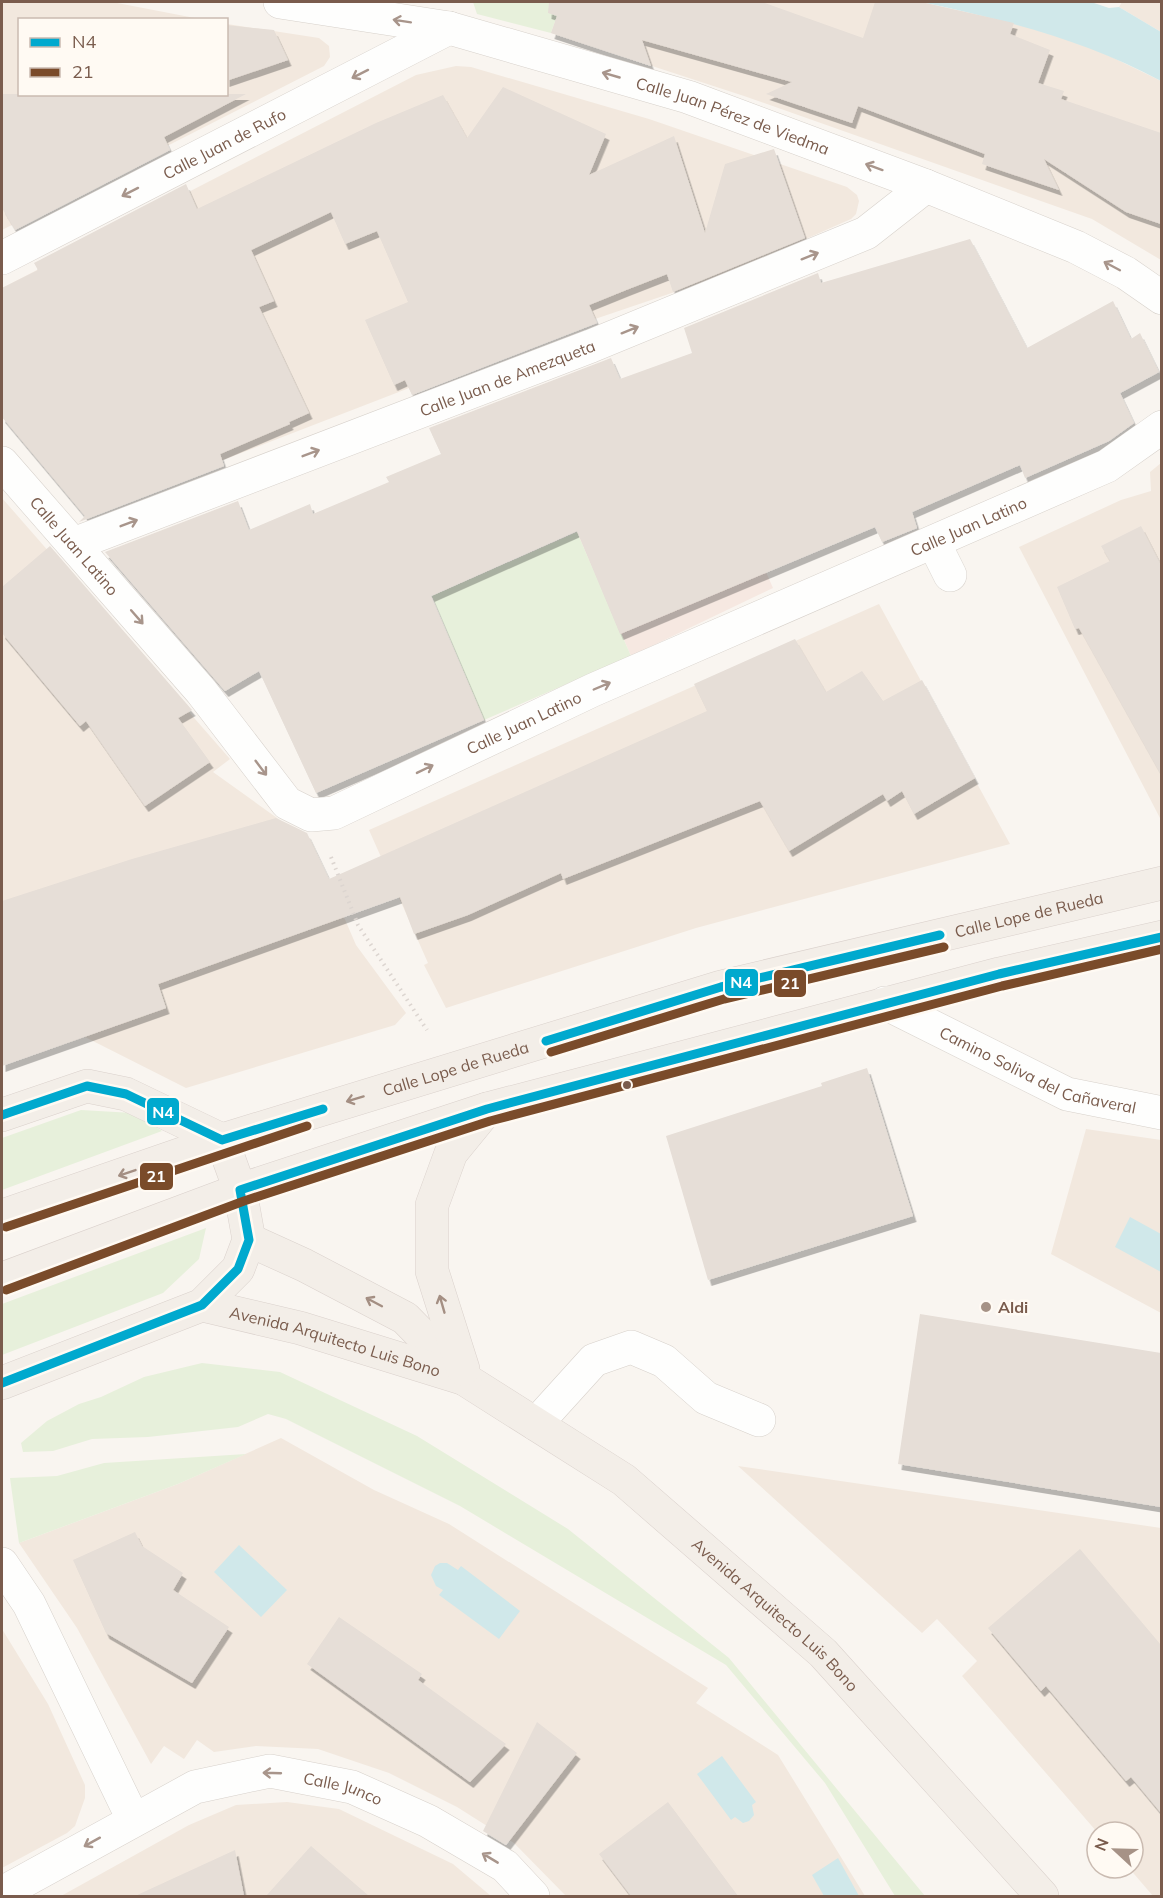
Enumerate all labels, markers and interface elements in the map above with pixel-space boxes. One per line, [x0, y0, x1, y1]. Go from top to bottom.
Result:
one-way arrow [393, 15, 413, 26]
legend [18, 18, 228, 96]
text: N4 [72, 30, 96, 53]
text: 21 [72, 60, 94, 83]
one-way arrow [352, 68, 369, 80]
one-way arrow [602, 69, 621, 80]
street label: Calle Juan Pérez de Viedma [634, 73, 832, 159]
street label: Calle Juan de Rufo [159, 104, 289, 184]
one-way arrow [866, 161, 884, 172]
one-way arrow [122, 187, 140, 198]
one-way arrow [800, 250, 819, 261]
one-way arrow [1104, 260, 1122, 271]
one-way arrow [620, 324, 638, 335]
street label: Calle Juan de Amezqueta [417, 335, 598, 421]
one-way arrow [301, 447, 319, 458]
street label: Calle Juan Latino [26, 492, 123, 599]
street label: Calle Juan Latino [907, 492, 1030, 560]
one-way arrow [119, 517, 137, 528]
one-way arrow [130, 609, 144, 624]
one-way arrow [592, 680, 610, 691]
street label: Calle Juan Latino [463, 687, 585, 759]
one-way arrow [254, 760, 267, 776]
one-way arrow [416, 763, 434, 775]
street label: Calle Lope de Rueda [953, 887, 1105, 942]
line badge: N4 [724, 968, 759, 997]
line badge: 21 [773, 969, 807, 998]
text: N4 [730, 972, 752, 992]
text: 21 [780, 973, 800, 993]
street label: Camino Soliva del Cañaveral [936, 1022, 1138, 1118]
street label: Calle Lope de Rueda [380, 1037, 531, 1100]
unlabelled marker [621, 1079, 633, 1091]
one-way arrow [346, 1094, 365, 1105]
line badge: N4 [146, 1097, 180, 1126]
text: N4 [152, 1102, 174, 1122]
line badge: 21 [139, 1162, 174, 1191]
text: 21 [146, 1166, 166, 1186]
one-way arrow [118, 1168, 137, 1179]
one-way arrow [436, 1295, 447, 1314]
one-way arrow [366, 1296, 384, 1307]
place label: Aldi [998, 1297, 1028, 1317]
marker: Aldi [979, 1300, 993, 1314]
street label: Avenida Arquitecto Luis Bono [228, 1302, 443, 1381]
street label: Avenida Arquitecto Luis Bono [688, 1534, 863, 1695]
one-way arrow [262, 1768, 282, 1779]
street label: Calle Junco [302, 1768, 386, 1809]
north arrow [1085, 1820, 1145, 1880]
text: N [1090, 1835, 1113, 1854]
one-way arrow [84, 1836, 101, 1848]
one-way arrow [482, 1851, 499, 1863]

